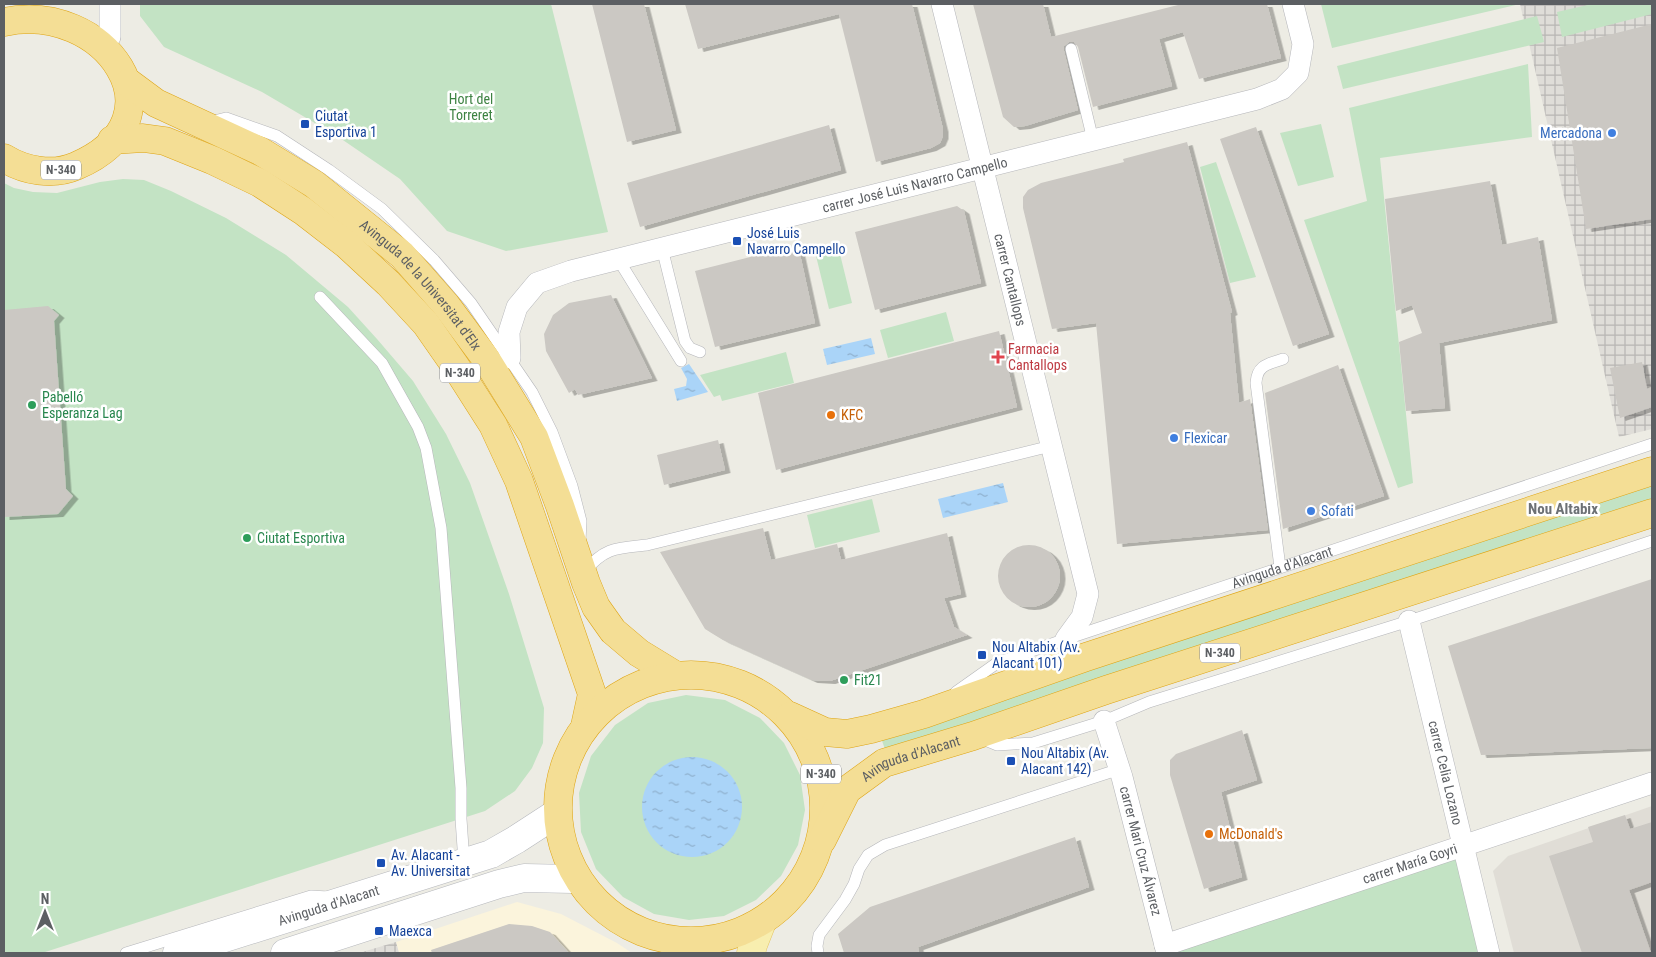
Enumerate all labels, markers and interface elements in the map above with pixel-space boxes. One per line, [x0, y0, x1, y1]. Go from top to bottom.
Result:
park label: Hort del Torreret [449, 91, 493, 123]
place label: Ciutat Esportiva 1 [315, 108, 377, 140]
marker: Ciutat Esportiva 1 [299, 118, 311, 130]
place label: Mercadona [1540, 125, 1602, 141]
marker: Mercadona [1606, 127, 1618, 139]
street label: carrer José Luis Navarro Campello [821, 154, 1009, 216]
road number: N-340 [41, 160, 81, 180]
street label: Avinguda de la Universitat d'Elx [357, 216, 485, 353]
place label: José Luis Navarro Campello [747, 225, 846, 257]
street label: carrer Cantallops [991, 232, 1029, 328]
marker: José Luis Navarro Campello [731, 235, 743, 247]
place label: Farmacia Cantallops [1008, 341, 1067, 373]
marker: Farmacia Cantallops [992, 351, 1004, 363]
road number: N-340 [440, 363, 480, 382]
place label: Pabelló Esperanza Lag [42, 389, 123, 421]
marker: Pabelló Esperanza Lag [26, 399, 38, 411]
place label: KFC [841, 407, 863, 423]
marker: KFC [825, 409, 837, 421]
place label: Flexicar [1184, 430, 1227, 446]
marker: Flexicar [1168, 432, 1180, 444]
district label: Nou Altabix [1528, 500, 1598, 518]
place label: Sofati [1321, 503, 1354, 519]
marker: Sofati [1305, 505, 1317, 517]
place label: Ciutat Esportiva [257, 530, 345, 546]
marker: Ciutat Esportiva [241, 532, 253, 544]
street label: Avinguda d'Alacant [1230, 543, 1334, 591]
place label: Nou Altabix (Av. Alacant 101) [992, 639, 1080, 672]
road number: N-340 [1200, 644, 1240, 662]
marker: Nou Altabix (Av. Alacant 101) [976, 649, 988, 661]
place label: Fit21 [854, 672, 882, 688]
marker: Fit21 [838, 674, 850, 686]
street label: carrer Celia Lozano [1425, 719, 1466, 826]
street label: Avinguda d'Alacant [858, 732, 962, 785]
place label: Nou Altabix (Av. Alacant 142) [1021, 745, 1109, 778]
marker: Nou Altabix (Av. Alacant 142) [1005, 755, 1017, 767]
road number: N-340 [801, 764, 841, 784]
street label: carrer Mari Cruz Álvarez [1117, 785, 1165, 917]
place label: McDonald's [1219, 826, 1283, 842]
marker: McDonald's [1203, 828, 1215, 840]
street label: carrer María Goyri [1360, 840, 1459, 887]
place label: Av. Alacant - Av. Universitat [391, 847, 470, 879]
marker: Av. Alacant - Av. Universitat [375, 857, 387, 869]
street label: Avinguda d'Alacant [276, 882, 381, 929]
north arrow [20, 887, 70, 937]
text: N [41, 891, 49, 907]
place label: Maexca [389, 923, 432, 939]
marker: Maexca [373, 925, 385, 937]

